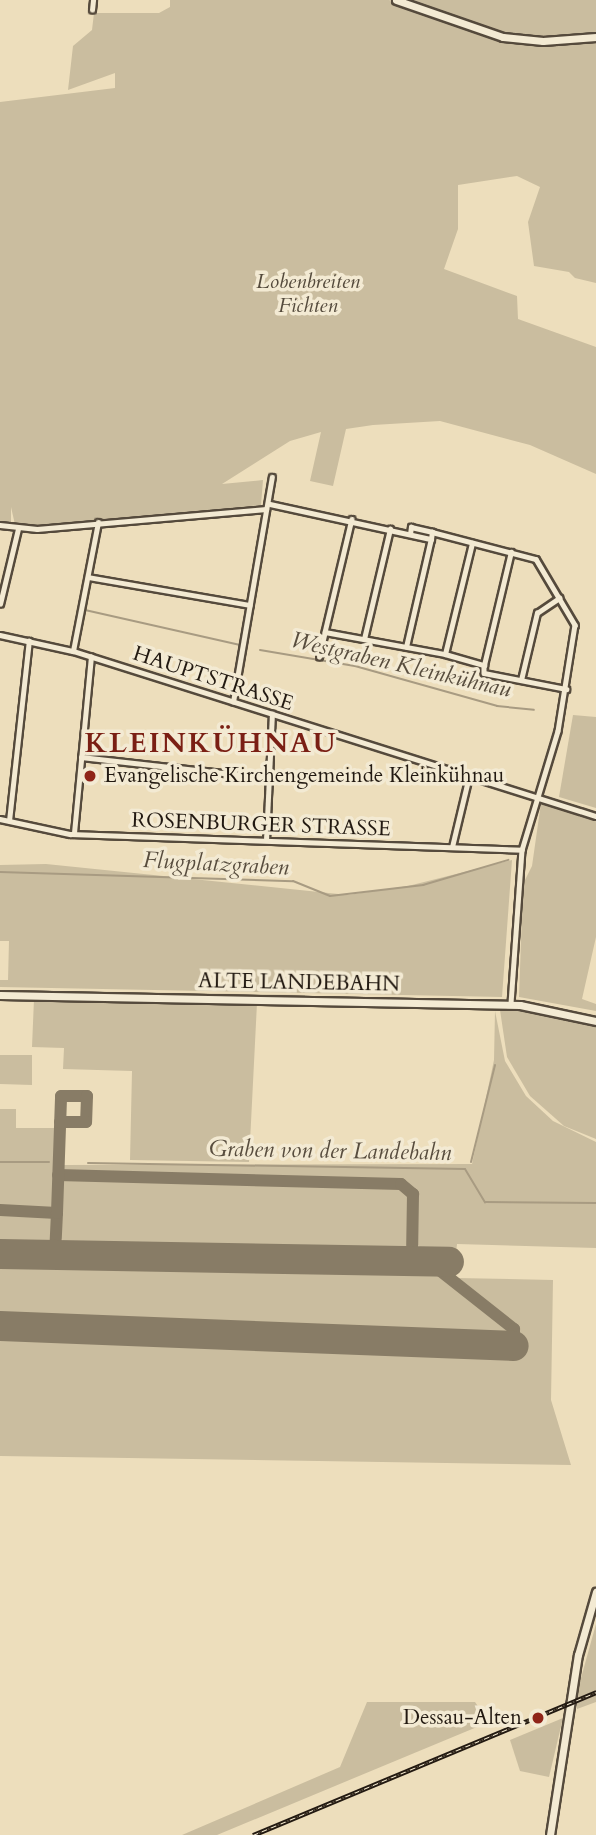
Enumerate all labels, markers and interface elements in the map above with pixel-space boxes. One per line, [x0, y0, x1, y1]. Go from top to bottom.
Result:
park label: Lobenbreiten Fichten [256, 269, 360, 319]
water label: Westgraben Kleinkühnau [288, 626, 514, 704]
street label: HAUPTSTRASSE [130, 641, 296, 717]
district label: KLEINKÜHNAU [86, 726, 336, 760]
place label: Evangelische Kirchengemeinde Kleinkühnau [104, 763, 504, 789]
marker: Evangelische Kirchengemeinde Kleinkühnau [82, 768, 98, 784]
street label: ROSENBURGER STRASSE [131, 808, 391, 842]
water label: Flugplatzgraben [142, 846, 290, 882]
street label: ALTE LANDEBAHN [198, 969, 400, 997]
water label: Graben von der Landebahn [209, 1135, 451, 1167]
place label: Dessau-Alten [403, 1705, 522, 1731]
marker: Dessau-Alten [528, 1708, 548, 1728]

